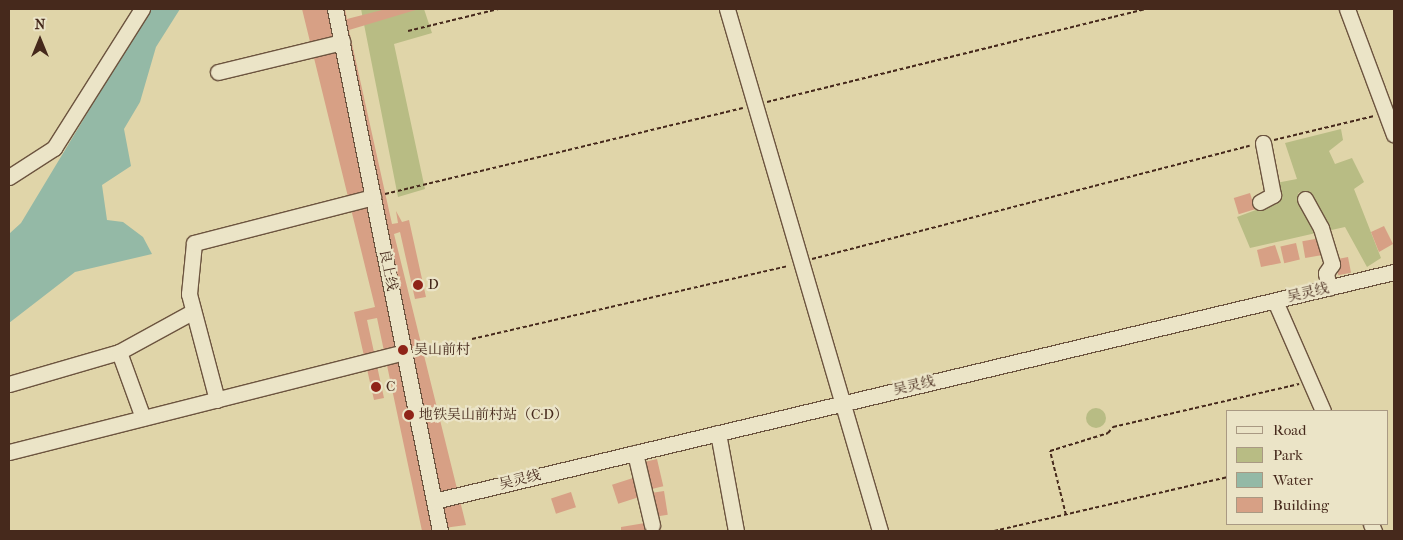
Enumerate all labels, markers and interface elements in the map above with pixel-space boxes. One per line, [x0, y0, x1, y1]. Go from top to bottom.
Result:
north arrow [15, 15, 65, 65]
text: N [35, 16, 45, 33]
street label: 良上线 [376, 248, 400, 292]
place label: D [428, 277, 439, 293]
marker: D [412, 279, 424, 291]
street label: 吴灵线 [1286, 280, 1330, 306]
place label: 吴山前村 [414, 342, 470, 358]
marker: 吴山前村 [396, 343, 410, 357]
street label: 吴灵线 [892, 373, 936, 399]
place label: C [386, 379, 395, 395]
marker: C [370, 381, 382, 393]
place label: 地铁吴山前村站（C·D） [419, 407, 568, 423]
marker: 地铁吴山前村站（C·D） [403, 409, 415, 421]
legend [1226, 410, 1388, 525]
text: Road [1273, 421, 1306, 439]
text: Park [1273, 446, 1303, 464]
street label: 吴灵线 [498, 467, 542, 493]
text: Water [1273, 471, 1313, 489]
text: Building [1273, 496, 1329, 514]

